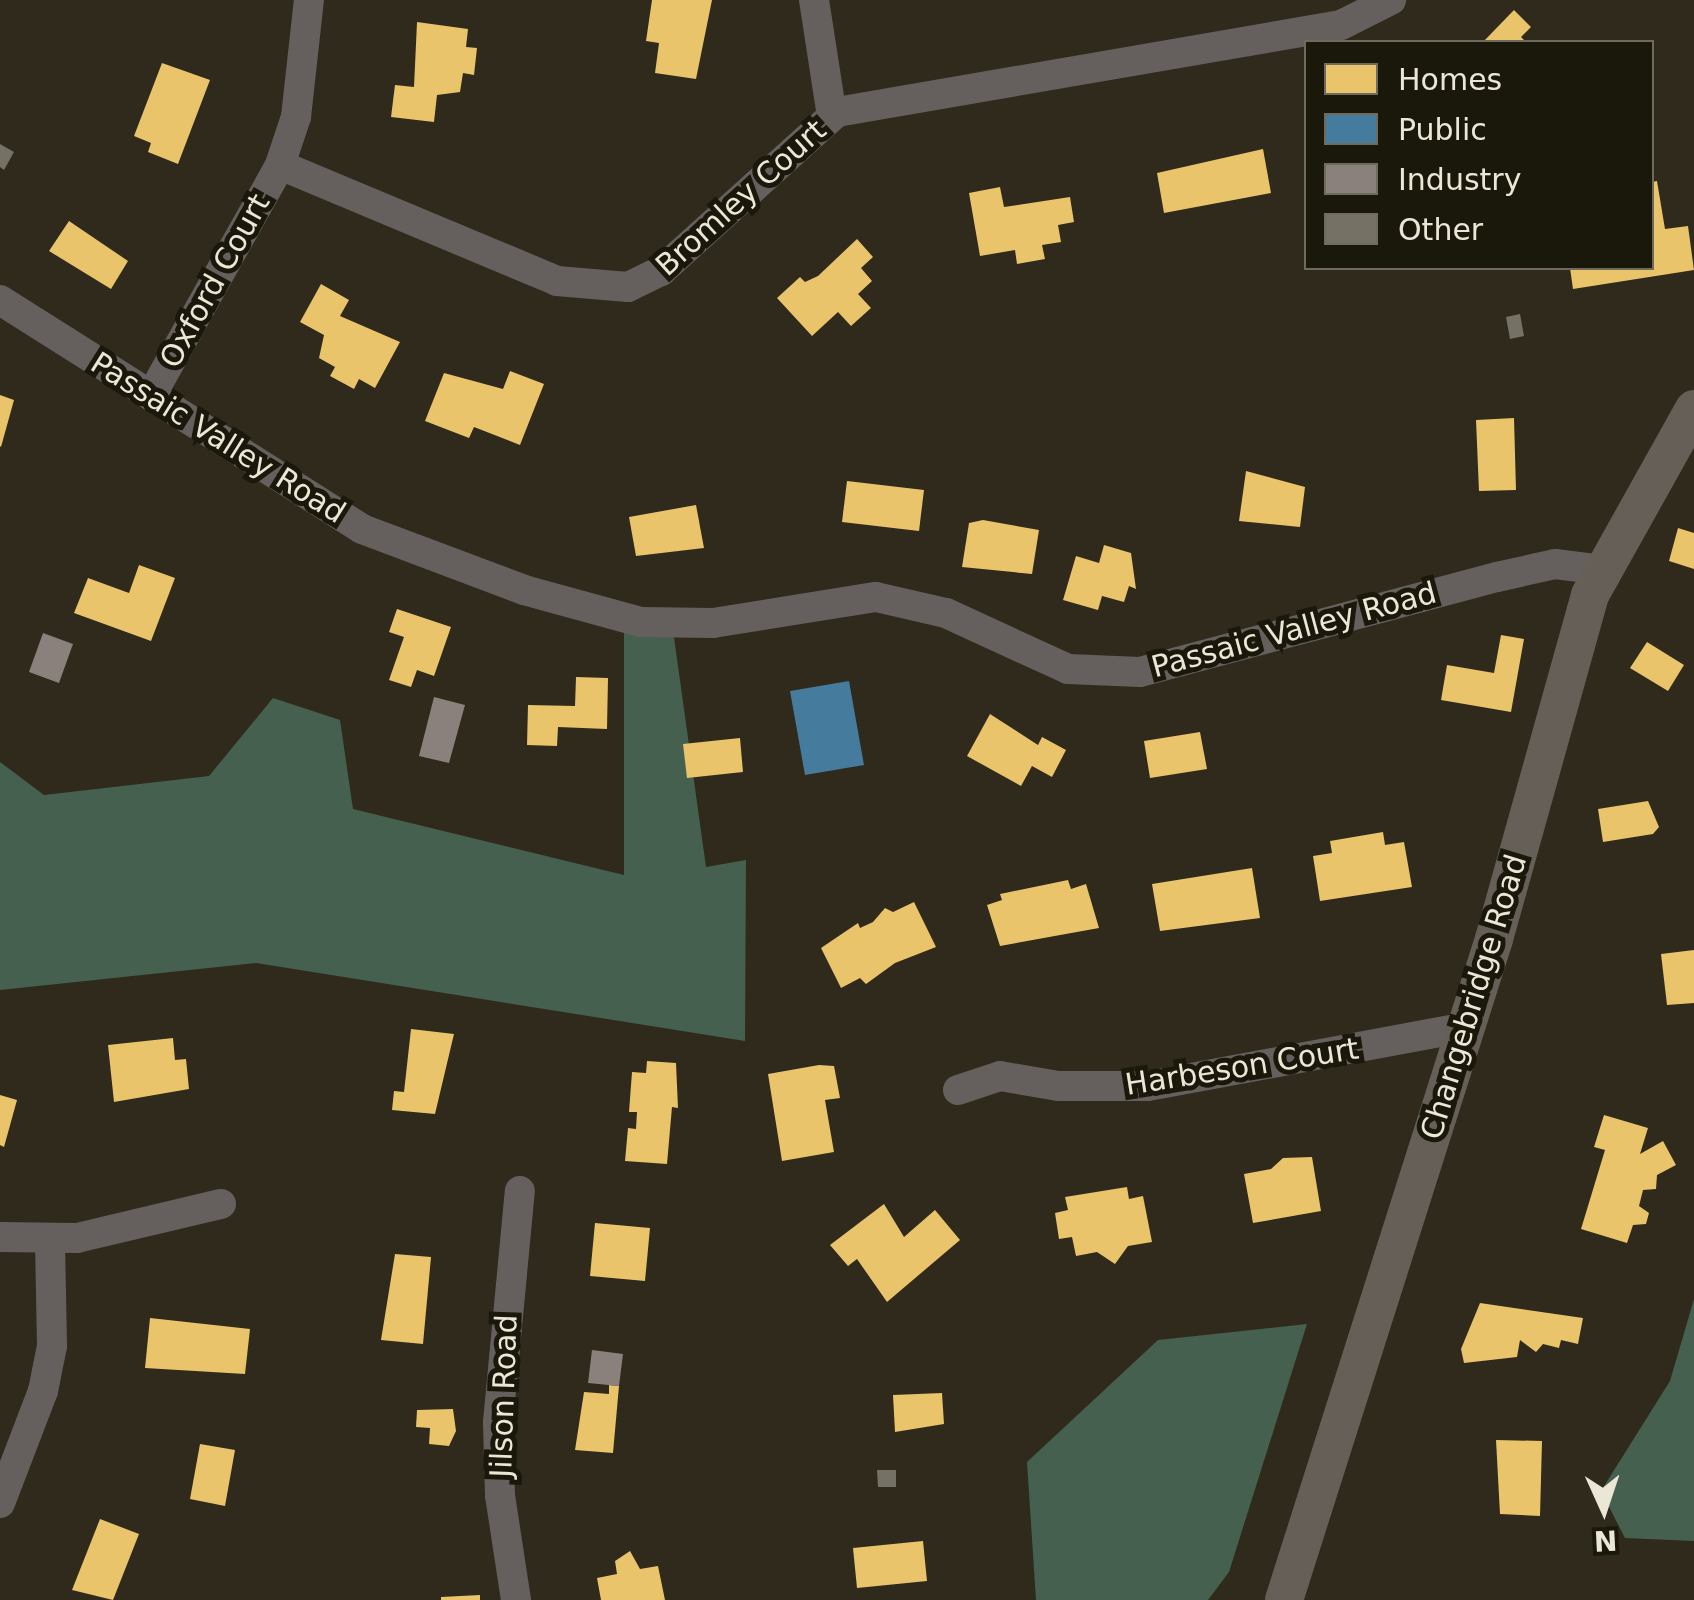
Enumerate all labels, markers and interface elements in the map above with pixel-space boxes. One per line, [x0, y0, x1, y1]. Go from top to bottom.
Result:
legend [1304, 40, 1654, 270]
text: Homes [1398, 62, 1502, 97]
street label: Bromley Court [649, 112, 833, 284]
text: Public [1398, 112, 1487, 147]
text: Industry [1398, 162, 1521, 197]
street label: Oxford Court [152, 188, 278, 374]
text: Other [1398, 212, 1483, 247]
street label: Passaic Valley Road [84, 345, 352, 531]
street label: Passaic Valley Road [1148, 575, 1440, 685]
street label: Changebridge Road [1414, 850, 1534, 1144]
street label: Harbeson Court [1123, 1031, 1361, 1103]
street label: Jilson Road [483, 1314, 525, 1478]
north arrow [1554, 1460, 1654, 1560]
text: N [1593, 1523, 1618, 1558]

